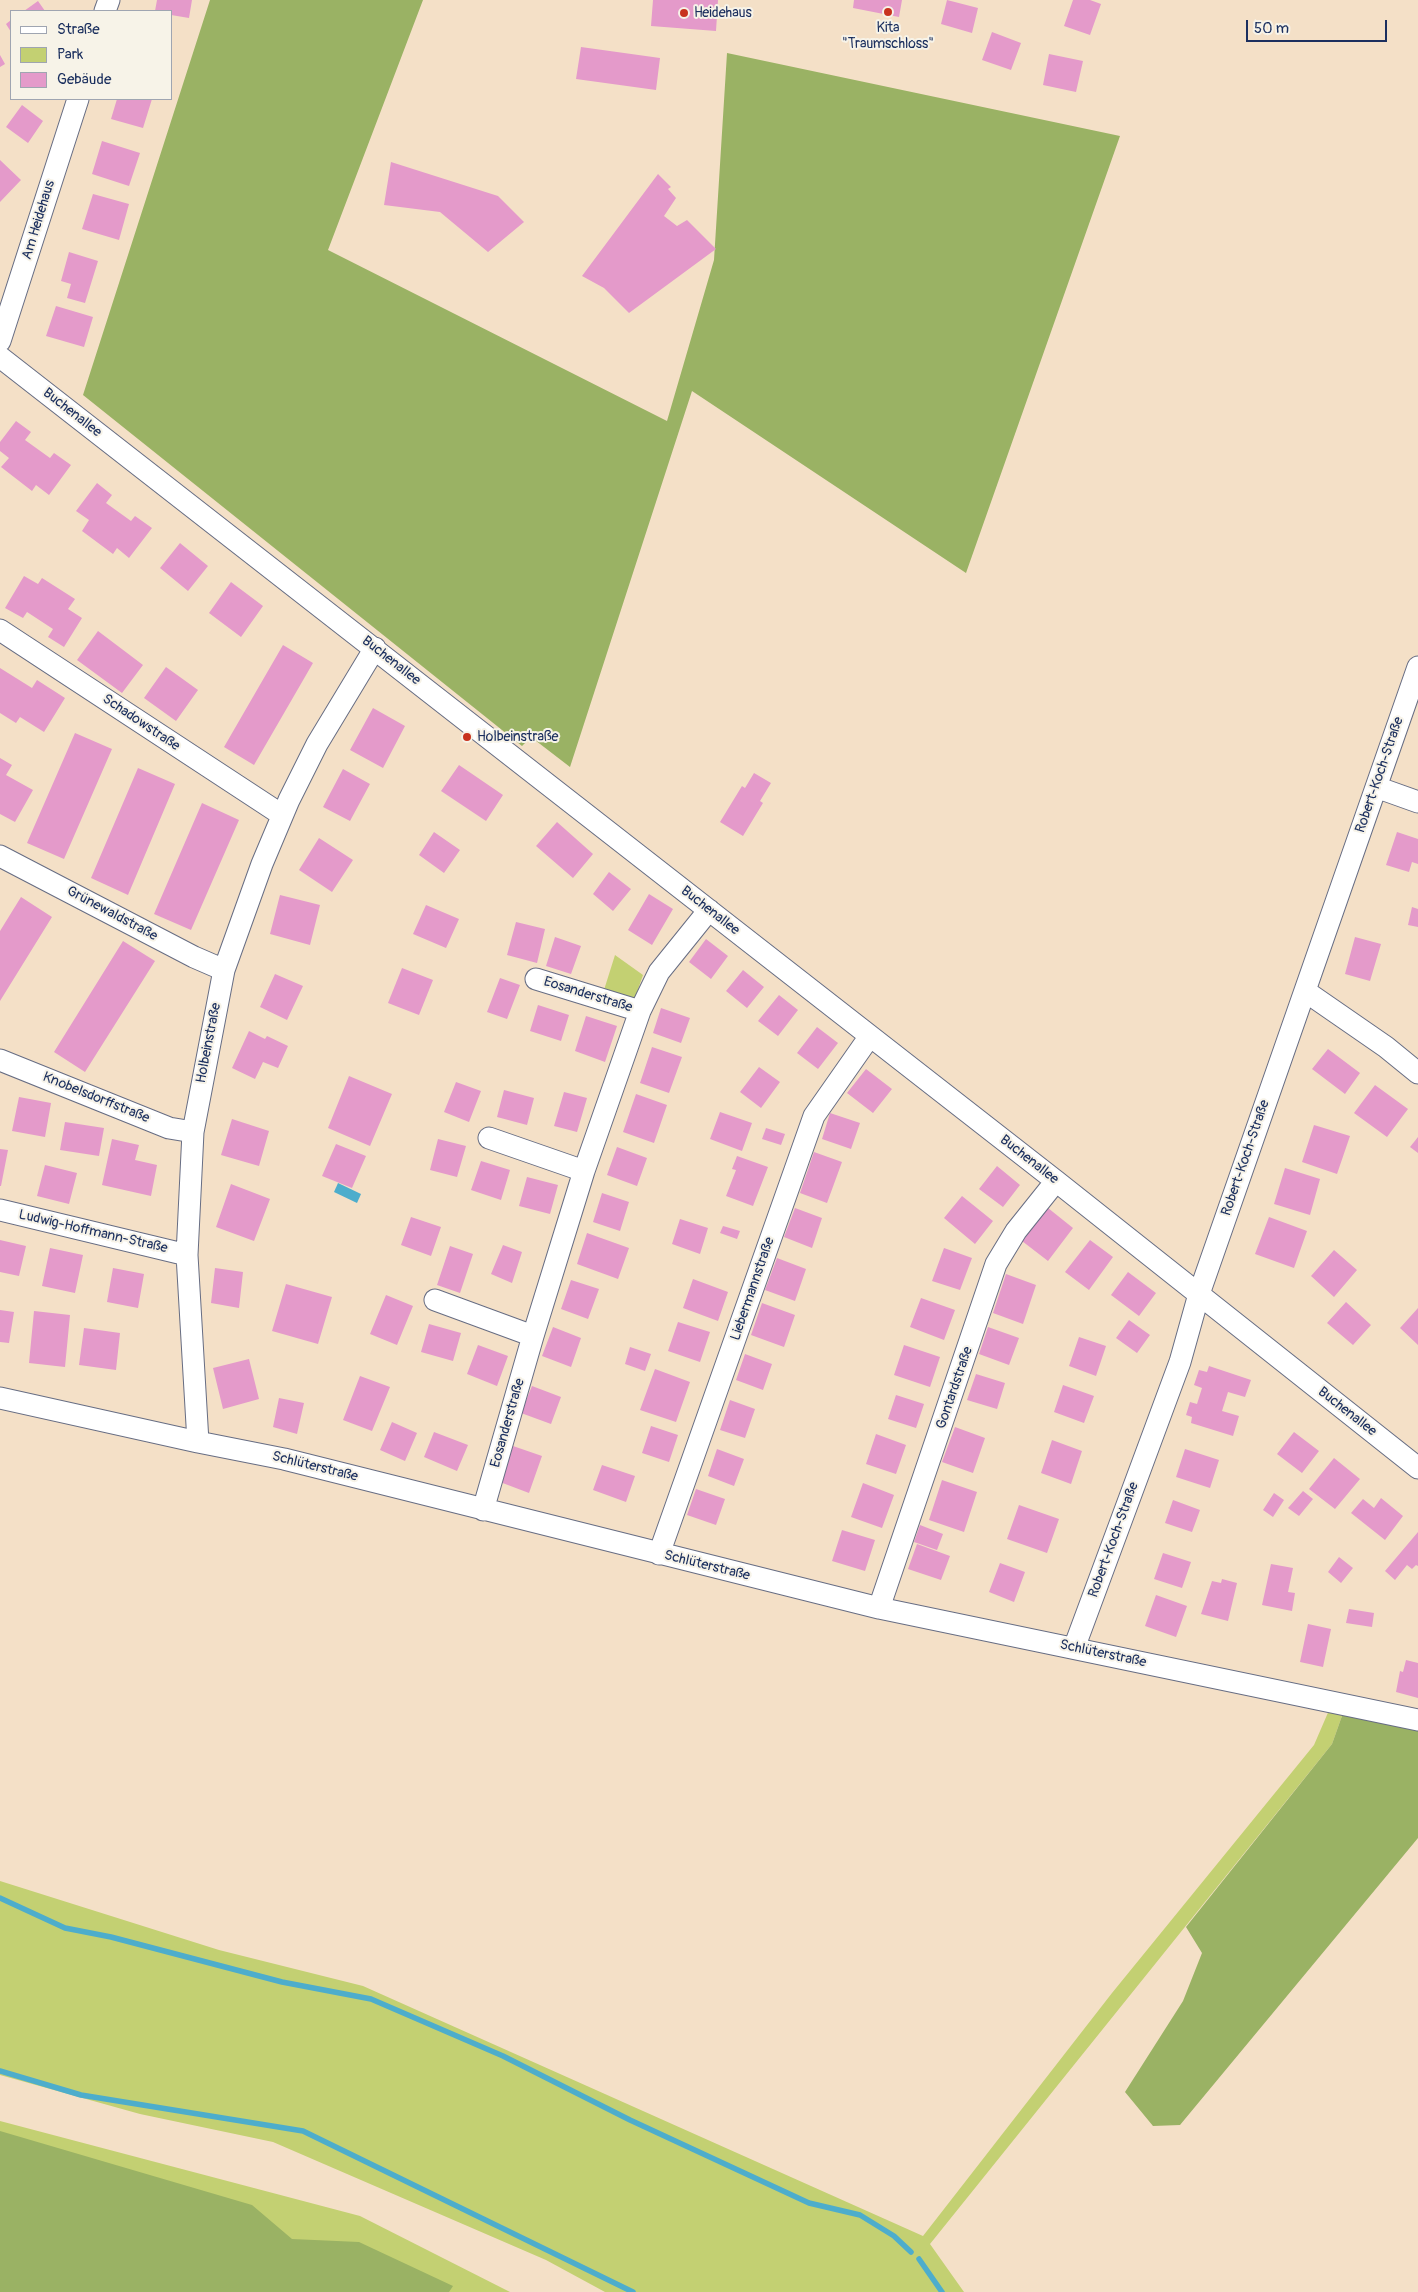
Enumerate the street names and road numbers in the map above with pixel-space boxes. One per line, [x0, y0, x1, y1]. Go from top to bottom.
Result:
street label: Am Heidehaus [19, 178, 59, 262]
street label: Buchenallee [39, 385, 105, 441]
street label: Buchenallee [358, 633, 424, 689]
street label: Schadowstraße [99, 691, 183, 755]
street label: Robert-Koch-Straße [1352, 715, 1408, 835]
street label: Grünewaldstraße [64, 883, 160, 945]
street label: Buchenallee [677, 883, 743, 939]
street label: Eosanderstraße [542, 974, 634, 1016]
street label: Holbeinstraße [193, 1001, 225, 1085]
street label: Knobelsdorffstraße [40, 1069, 152, 1127]
street label: Robert-Koch-Straße [1218, 1098, 1274, 1218]
street label: Buchenallee [996, 1132, 1062, 1188]
street label: Ludwig-Hoffmann-Straße [17, 1207, 169, 1257]
street label: Liebermannstraße [727, 1235, 779, 1343]
street label: Gontardstraße [933, 1345, 977, 1431]
street label: Eosanderstraße [487, 1377, 529, 1469]
street label: Buchenallee [1314, 1384, 1380, 1440]
street label: Schlüterstraße [270, 1448, 360, 1486]
street label: Robert-Koch-Straße [1085, 1480, 1143, 1600]
street label: Schlüterstraße [662, 1547, 752, 1585]
street label: Schlüterstraße [1058, 1637, 1148, 1671]

